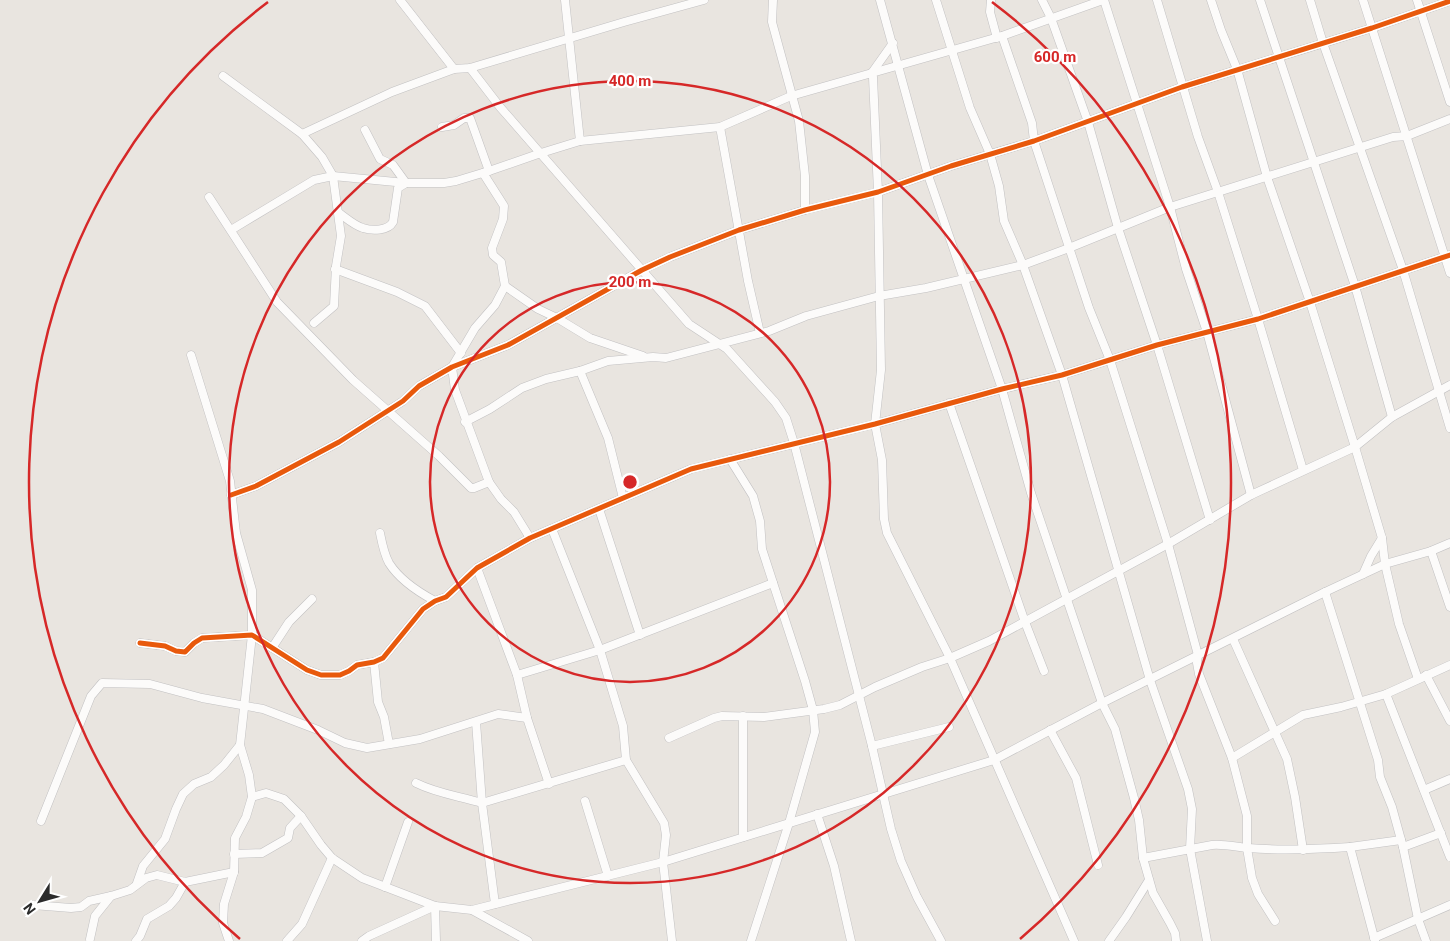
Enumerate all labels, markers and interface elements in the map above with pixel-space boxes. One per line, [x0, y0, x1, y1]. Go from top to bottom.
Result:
text: 600 m [1034, 48, 1076, 66]
text: 400 m [609, 72, 651, 90]
text: 200 m [609, 273, 651, 291]
centre of rings [621, 473, 639, 491]
north arrow [15, 876, 65, 926]
text: N [20, 900, 39, 918]

